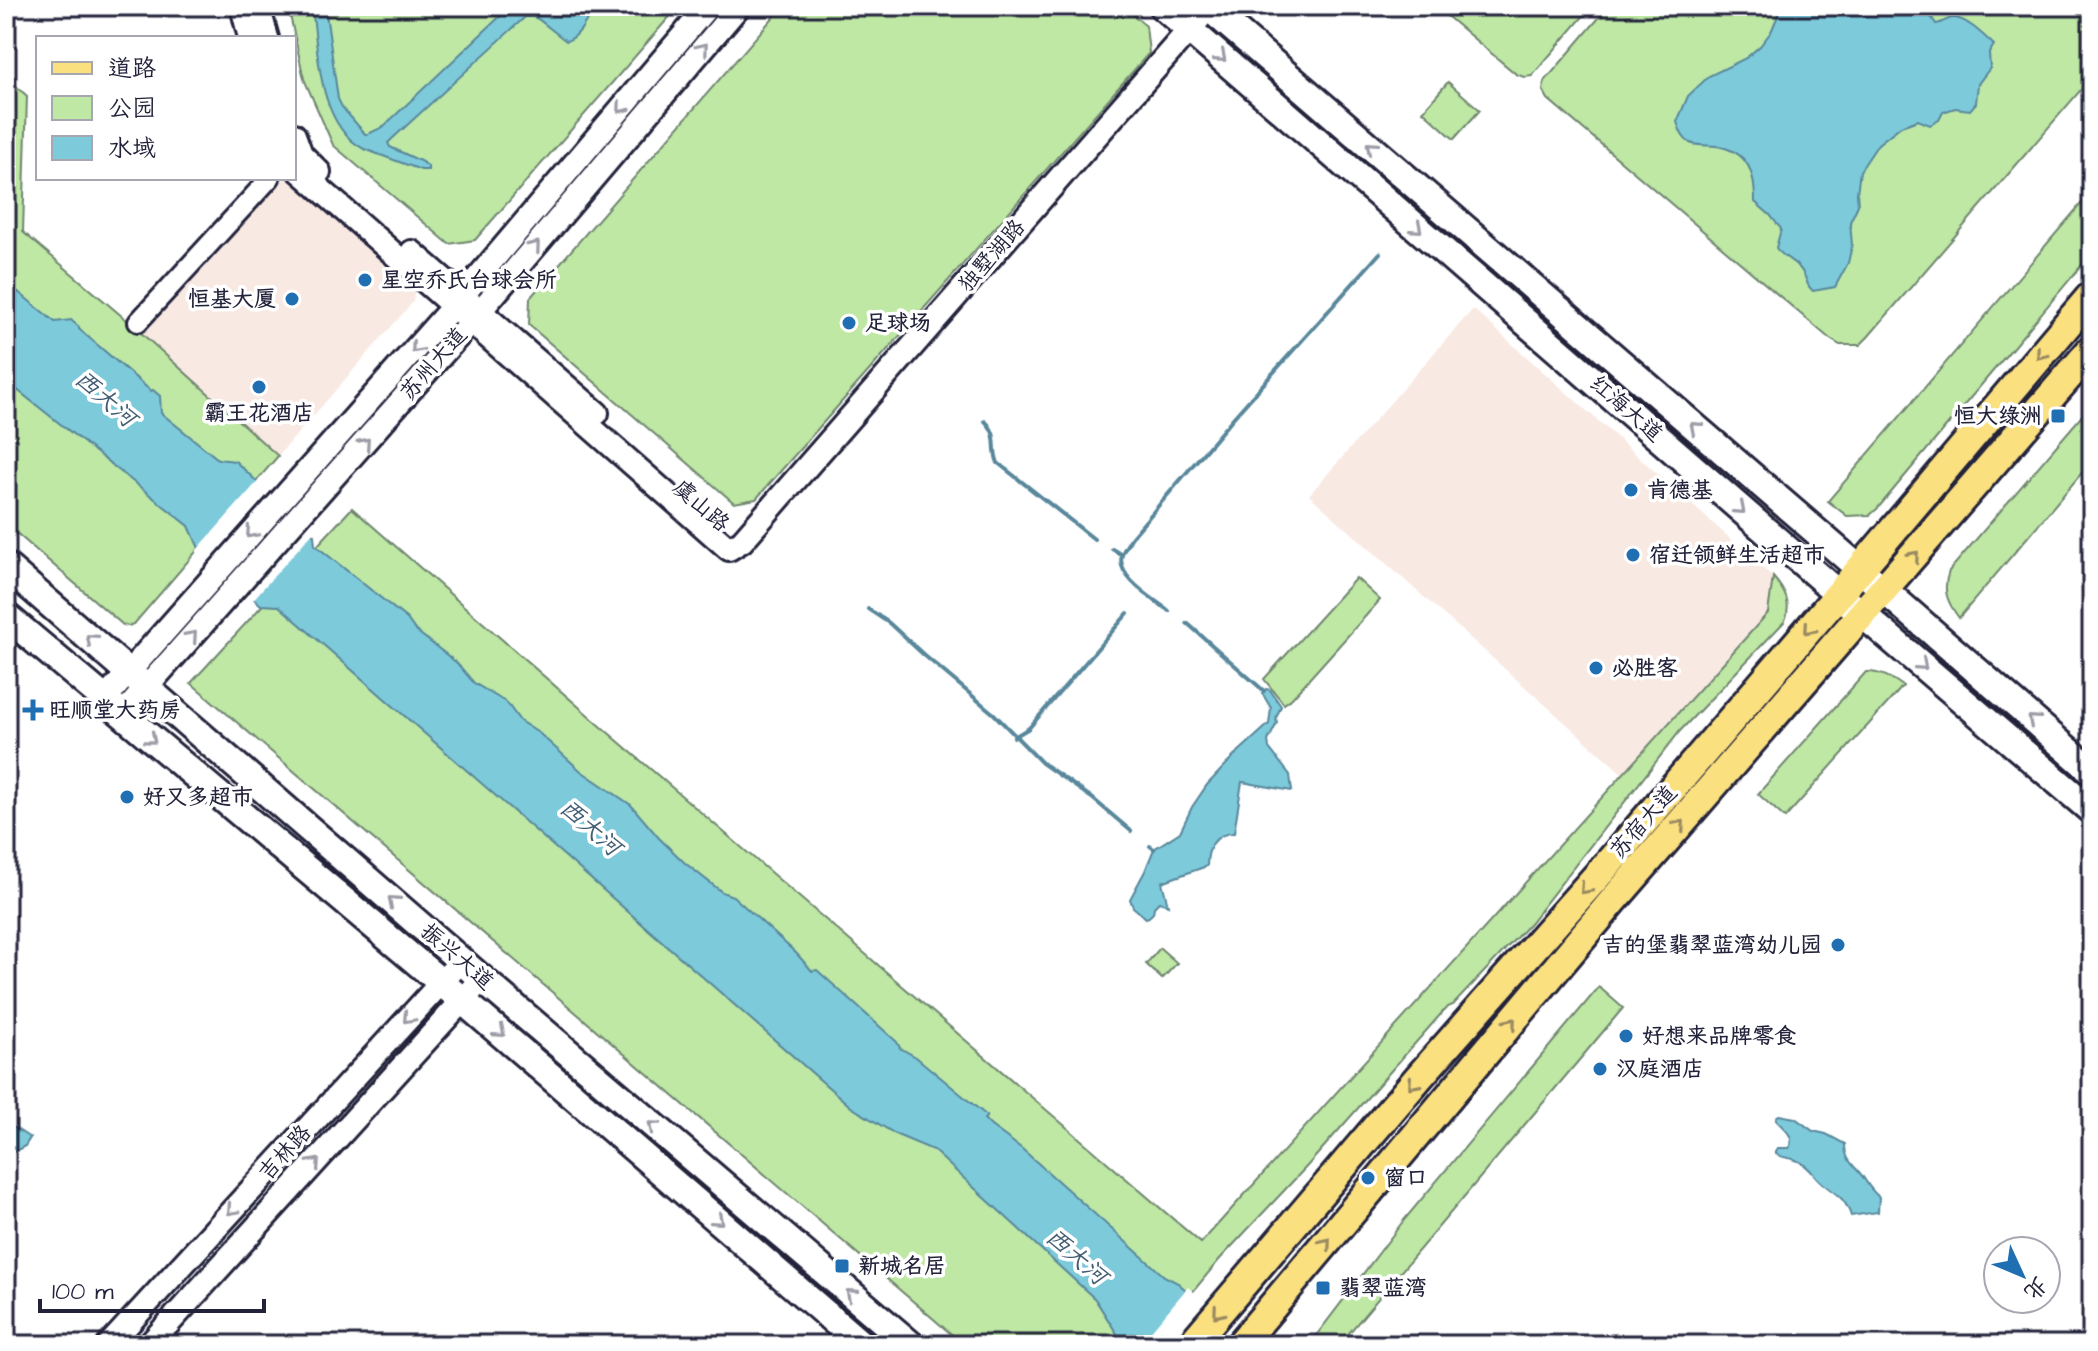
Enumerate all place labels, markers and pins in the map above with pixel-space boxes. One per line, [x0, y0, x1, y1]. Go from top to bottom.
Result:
place label: 星空乔氏台球会所 [381, 265, 557, 296]
marker: 星空乔氏台球会所 [356, 271, 374, 289]
place label: 恒基大厦 [188, 284, 276, 315]
marker: 恒基大厦 [283, 290, 301, 308]
place label: 足球场 [865, 308, 931, 339]
marker: 足球场 [840, 314, 858, 332]
marker: 霸王花酒店 [250, 378, 268, 396]
place label: 霸王花酒店 [204, 398, 314, 429]
place label: 恒大绿洲 [1954, 401, 2042, 432]
marker: 恒大绿洲 [2049, 407, 2067, 425]
place label: 肯德基 [1647, 475, 1713, 506]
marker: 肯德基 [1622, 481, 1640, 499]
place label: 宿迁领鲜生活超市 [1649, 540, 1825, 571]
marker: 宿迁领鲜生活超市 [1624, 546, 1642, 564]
place label: 必胜客 [1612, 653, 1678, 684]
marker: 必胜客 [1587, 659, 1605, 677]
place label: 旺顺堂大药房 [49, 695, 181, 726]
marker: 旺顺堂大药房 [24, 701, 42, 719]
place label: 好又多超市 [143, 782, 253, 813]
marker: 好又多超市 [118, 788, 136, 806]
place label: 吉的堡翡翠蓝湾幼儿园 [1602, 930, 1822, 961]
marker: 吉的堡翡翠蓝湾幼儿园 [1829, 936, 1847, 954]
place label: 好想来品牌零食 [1642, 1021, 1796, 1052]
marker: 好想来品牌零食 [1617, 1027, 1635, 1045]
place label: 汉庭酒店 [1616, 1054, 1704, 1085]
marker: 汉庭酒店 [1591, 1060, 1609, 1078]
place label: 窗口 [1384, 1163, 1428, 1194]
marker: 窗口 [1359, 1169, 1377, 1187]
place label: 新城名居 [858, 1251, 946, 1282]
marker: 新城名居 [833, 1257, 851, 1275]
place label: 翡翠蓝湾 [1339, 1273, 1427, 1304]
marker: 翡翠蓝湾 [1314, 1279, 1332, 1297]

